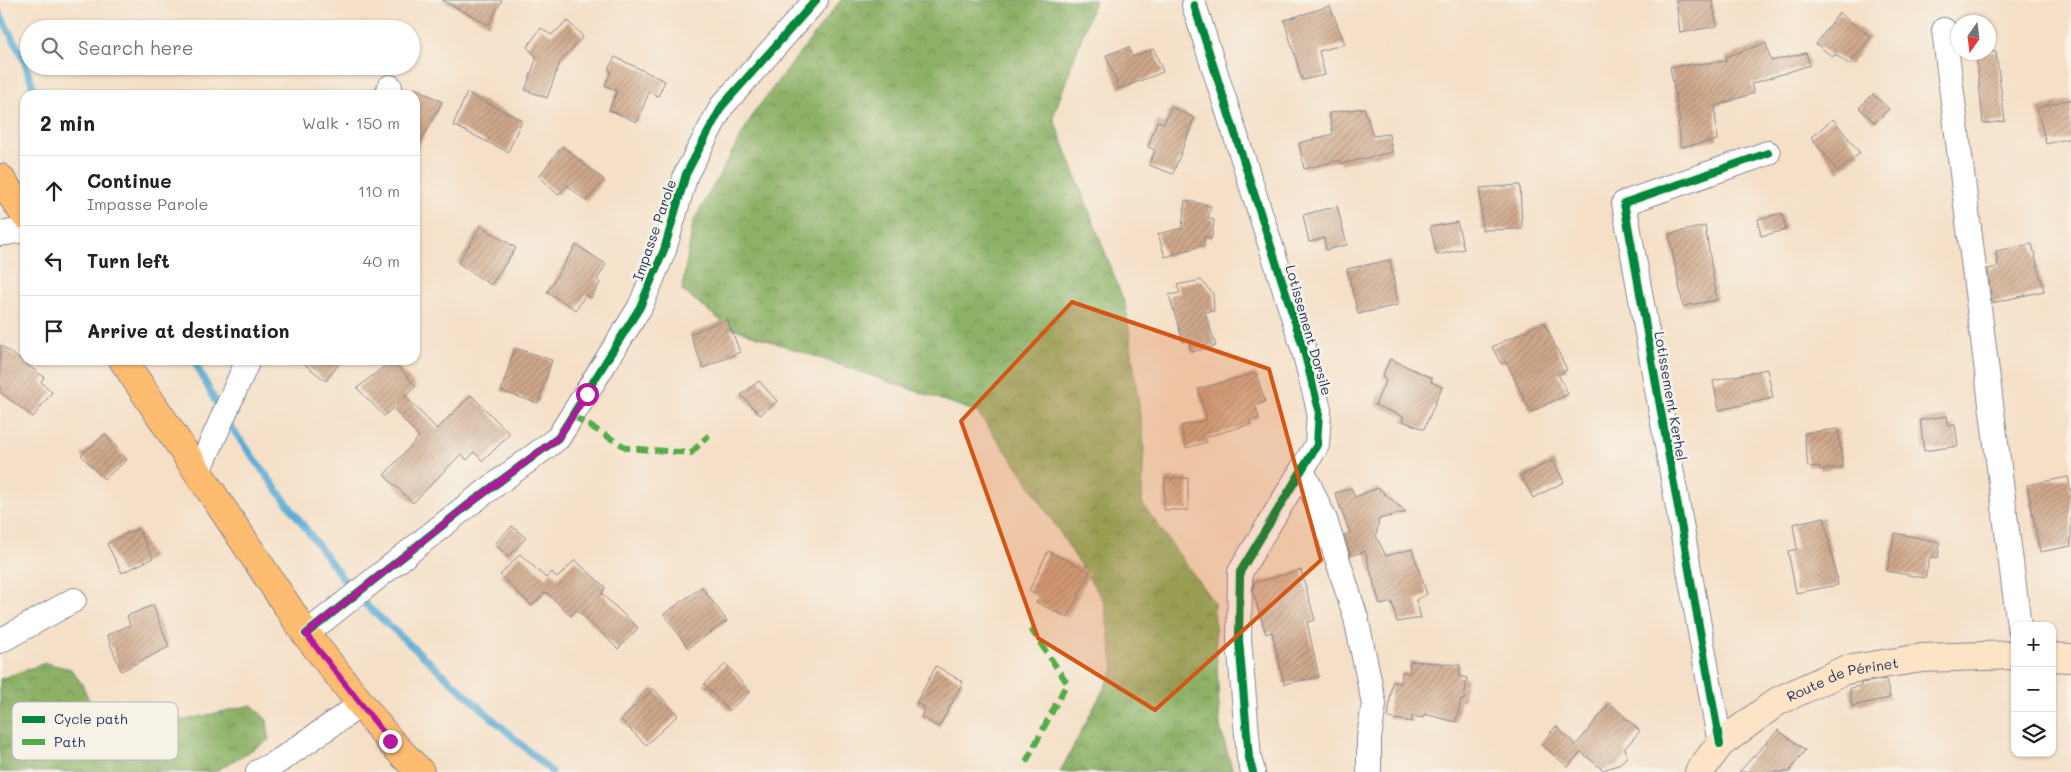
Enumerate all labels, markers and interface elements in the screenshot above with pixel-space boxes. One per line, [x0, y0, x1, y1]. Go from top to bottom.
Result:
north arrow [1951, 15, 1996, 60]
search box [20, 20, 420, 75]
icon: search [38, 34, 66, 62]
text: Search here [78, 35, 194, 60]
text: 2 min [40, 109, 95, 136]
text: Walk · 150 m [302, 112, 400, 133]
text: Continue [87, 168, 172, 193]
icon: ahead [40, 177, 68, 205]
street label: Impasse Parole [628, 177, 680, 283]
text: 110 m [358, 180, 400, 201]
text: Impasse Parole [87, 193, 208, 214]
icon: left [40, 247, 68, 275]
text: Turn left [87, 248, 170, 273]
text: 40 m [363, 250, 400, 271]
street label: Lotissement Dorsile [1281, 263, 1337, 397]
icon: arrive [40, 317, 68, 345]
text: Arrive at destination [87, 318, 290, 343]
street label: Lotissement Kerhel [1650, 330, 1692, 462]
route start [576, 383, 599, 406]
map controls [2011, 622, 2056, 757]
button: + [2011, 622, 2056, 667]
street label: Route de Périnet [1783, 652, 1900, 705]
button: − [2011, 667, 2056, 712]
legend [12, 702, 178, 760]
text: Cycle path [54, 709, 128, 728]
button: layers [2011, 712, 2056, 757]
route end [379, 730, 402, 753]
text: Path [54, 732, 85, 751]

